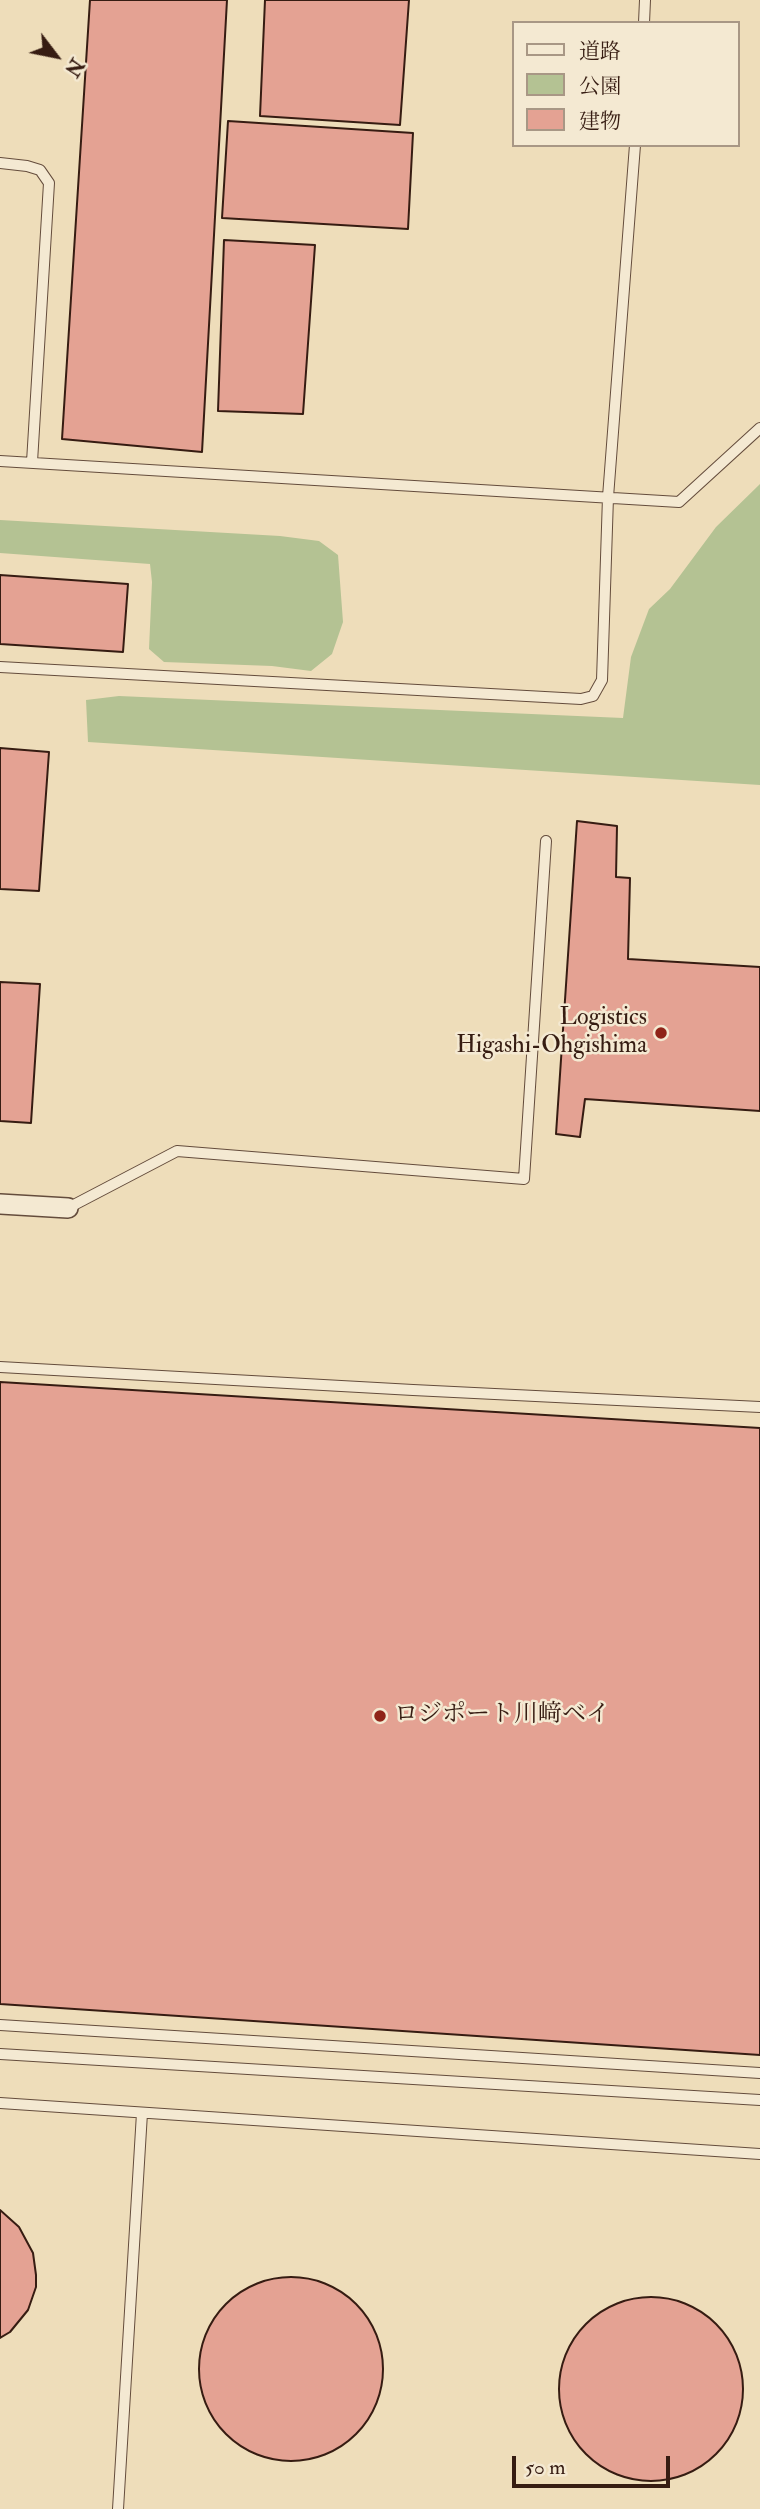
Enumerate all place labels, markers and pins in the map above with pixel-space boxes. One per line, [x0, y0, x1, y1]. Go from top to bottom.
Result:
place label: Logistics Higashi-Ohgishima [456, 1005, 647, 1061]
marker: Logistics Higashi-Ohgishima [653, 1025, 669, 1041]
place label: ロジポート川﨑ベイ [394, 1702, 610, 1730]
marker: ロジポート川﨑ベイ [372, 1708, 388, 1724]

